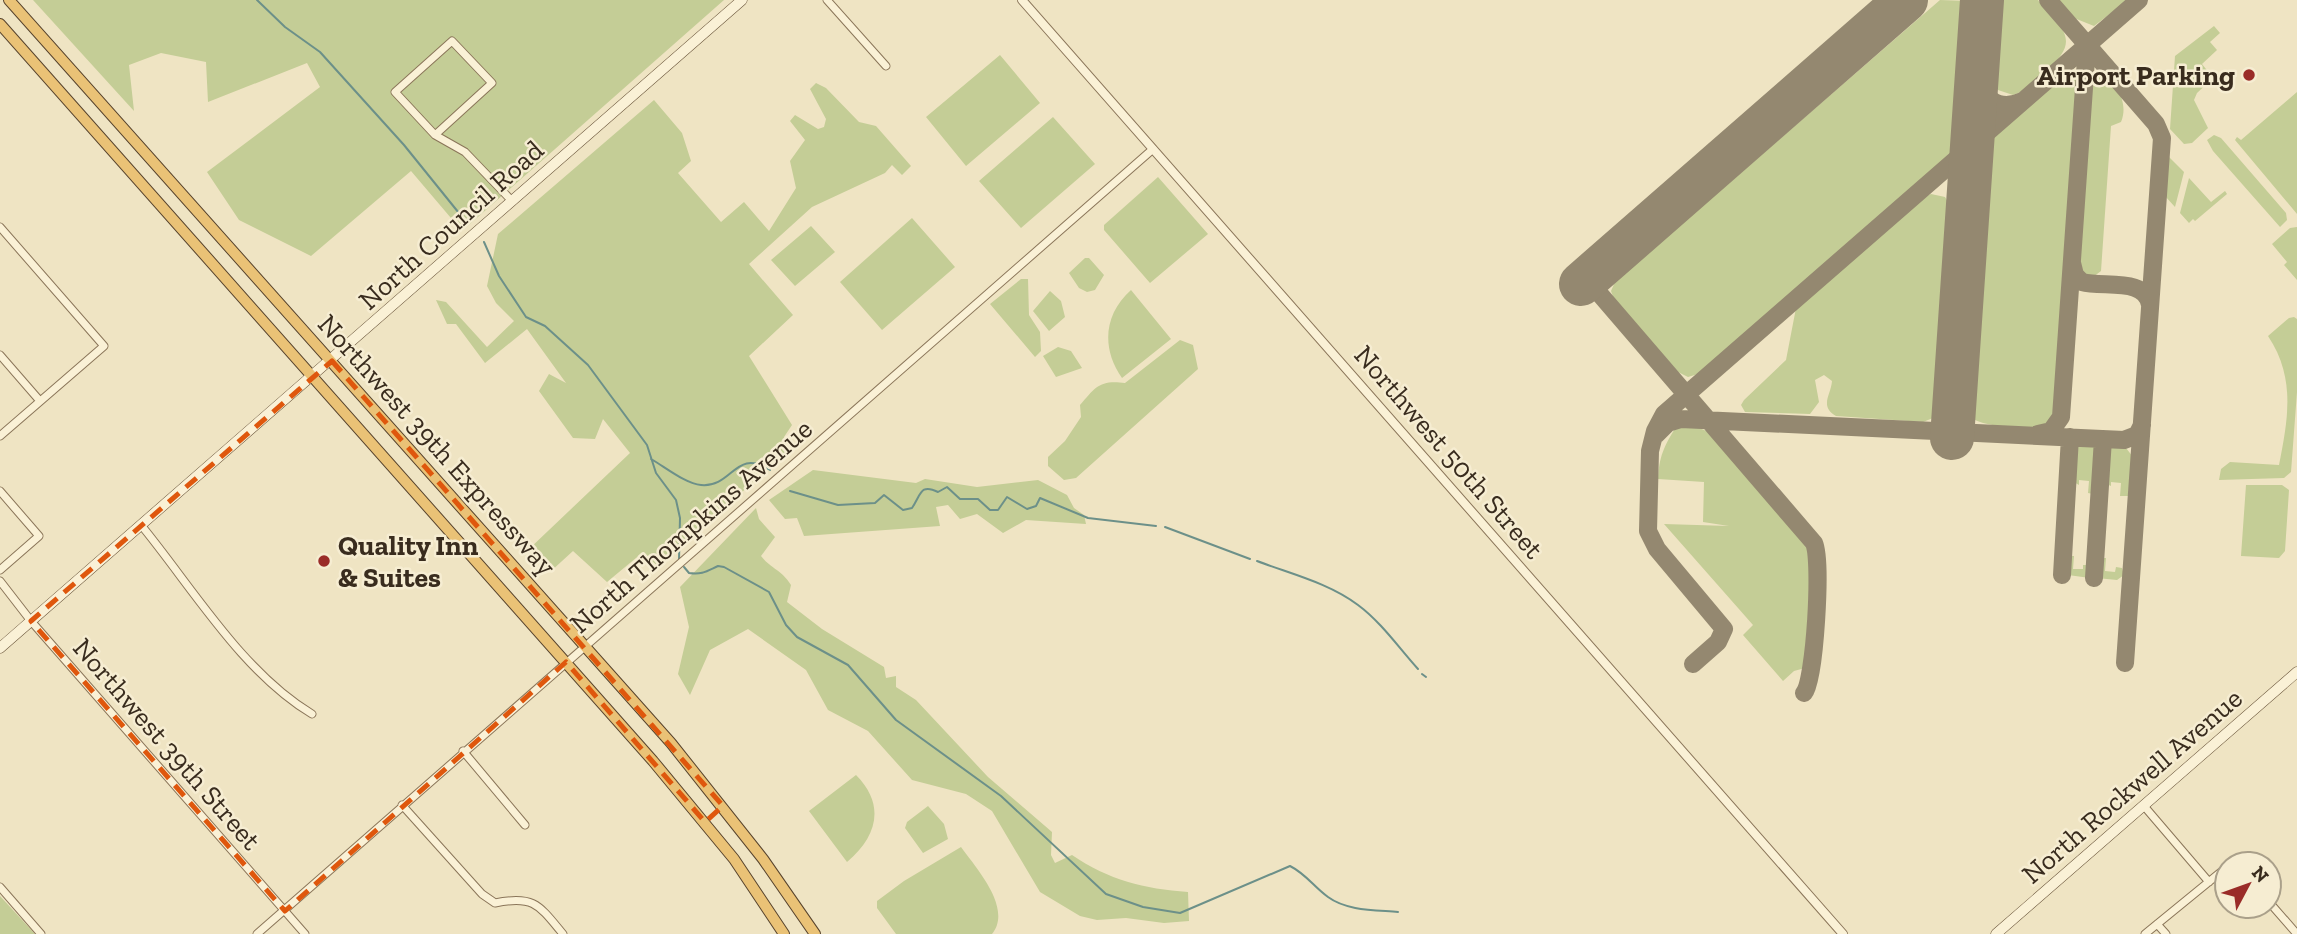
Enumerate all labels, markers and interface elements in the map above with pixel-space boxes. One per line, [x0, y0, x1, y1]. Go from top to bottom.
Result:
place label: Airport Parking [2036, 59, 2235, 92]
marker: Airport Parking [2241, 67, 2257, 83]
street label: North Council Road [352, 133, 550, 317]
street label: Northwest 39th Expressway [311, 308, 564, 583]
street label: Northwest 50th Street [1348, 339, 1551, 566]
street label: North Thompkins Avenue [563, 412, 819, 640]
place label: Quality Inn & Suites [338, 529, 479, 594]
marker: Quality Inn & Suites [316, 553, 332, 569]
street label: Northwest 39th Street [66, 631, 268, 857]
street label: North Rockwell Avenue [2015, 682, 2249, 890]
north arrow [2213, 850, 2283, 920]
text: N [2247, 861, 2274, 887]

